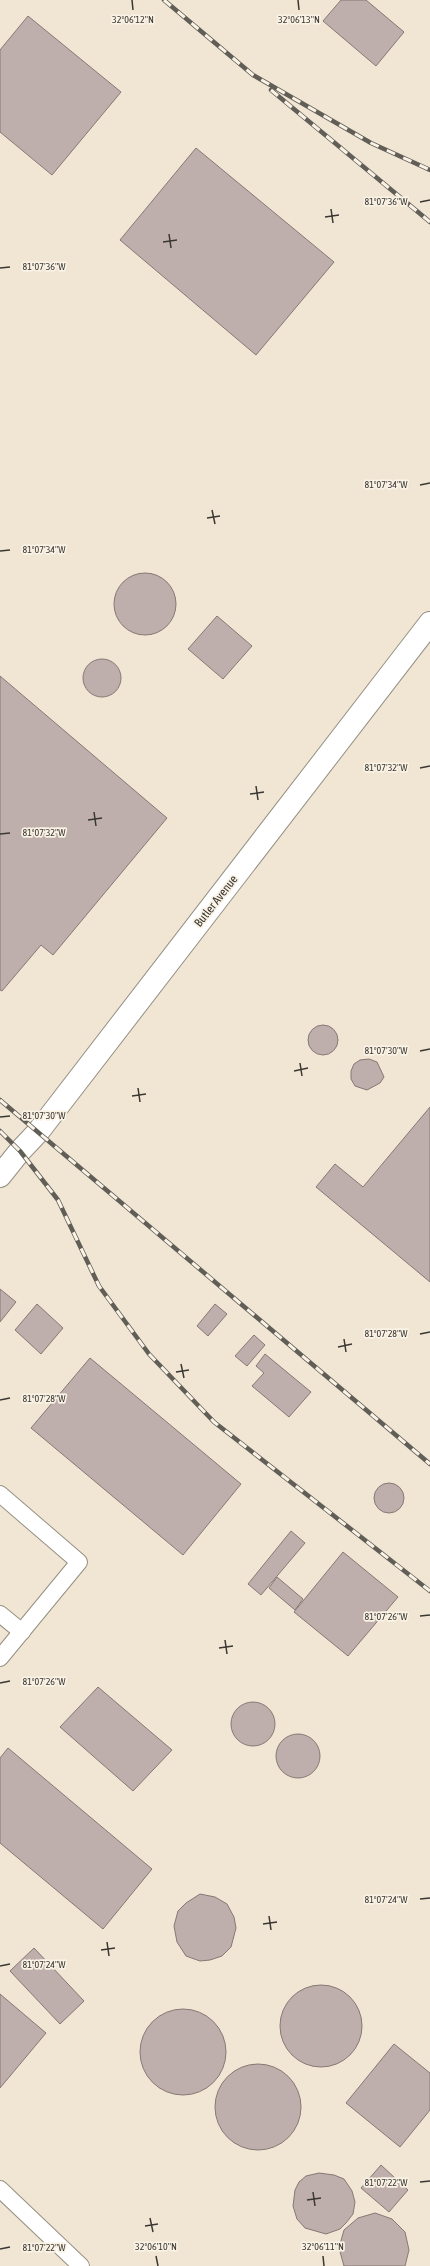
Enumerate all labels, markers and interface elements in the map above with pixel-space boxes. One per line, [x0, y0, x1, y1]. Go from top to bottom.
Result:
text: 32°06'12"N [112, 14, 154, 25]
text: 32°06'13"N [278, 14, 320, 25]
text: 81°07'36"W [364, 196, 408, 207]
text: 81°07'36"W [22, 261, 66, 272]
text: 81°07'34"W [364, 479, 408, 490]
text: 81°07'34"W [22, 544, 66, 555]
text: 81°07'32"W [364, 762, 408, 773]
text: 81°07'32"W [22, 827, 66, 838]
street label: Butler Avenue [191, 872, 241, 930]
text: 81°07'30"W [364, 1045, 408, 1056]
text: 81°07'30"W [22, 1110, 66, 1121]
text: 81°07'28"W [364, 1328, 408, 1339]
text: 81°07'28"W [22, 1393, 66, 1404]
text: 81°07'26"W [364, 1611, 408, 1622]
text: 81°07'26"W [22, 1676, 66, 1687]
text: 81°07'24"W [364, 1894, 408, 1905]
text: 81°07'24"W [22, 1959, 66, 1970]
text: 81°07'22"W [364, 2177, 408, 2188]
text: 32°06'10"N [135, 2241, 177, 2252]
text: 32°06'11"N [302, 2241, 344, 2252]
text: 81°07'22"W [22, 2242, 66, 2253]

